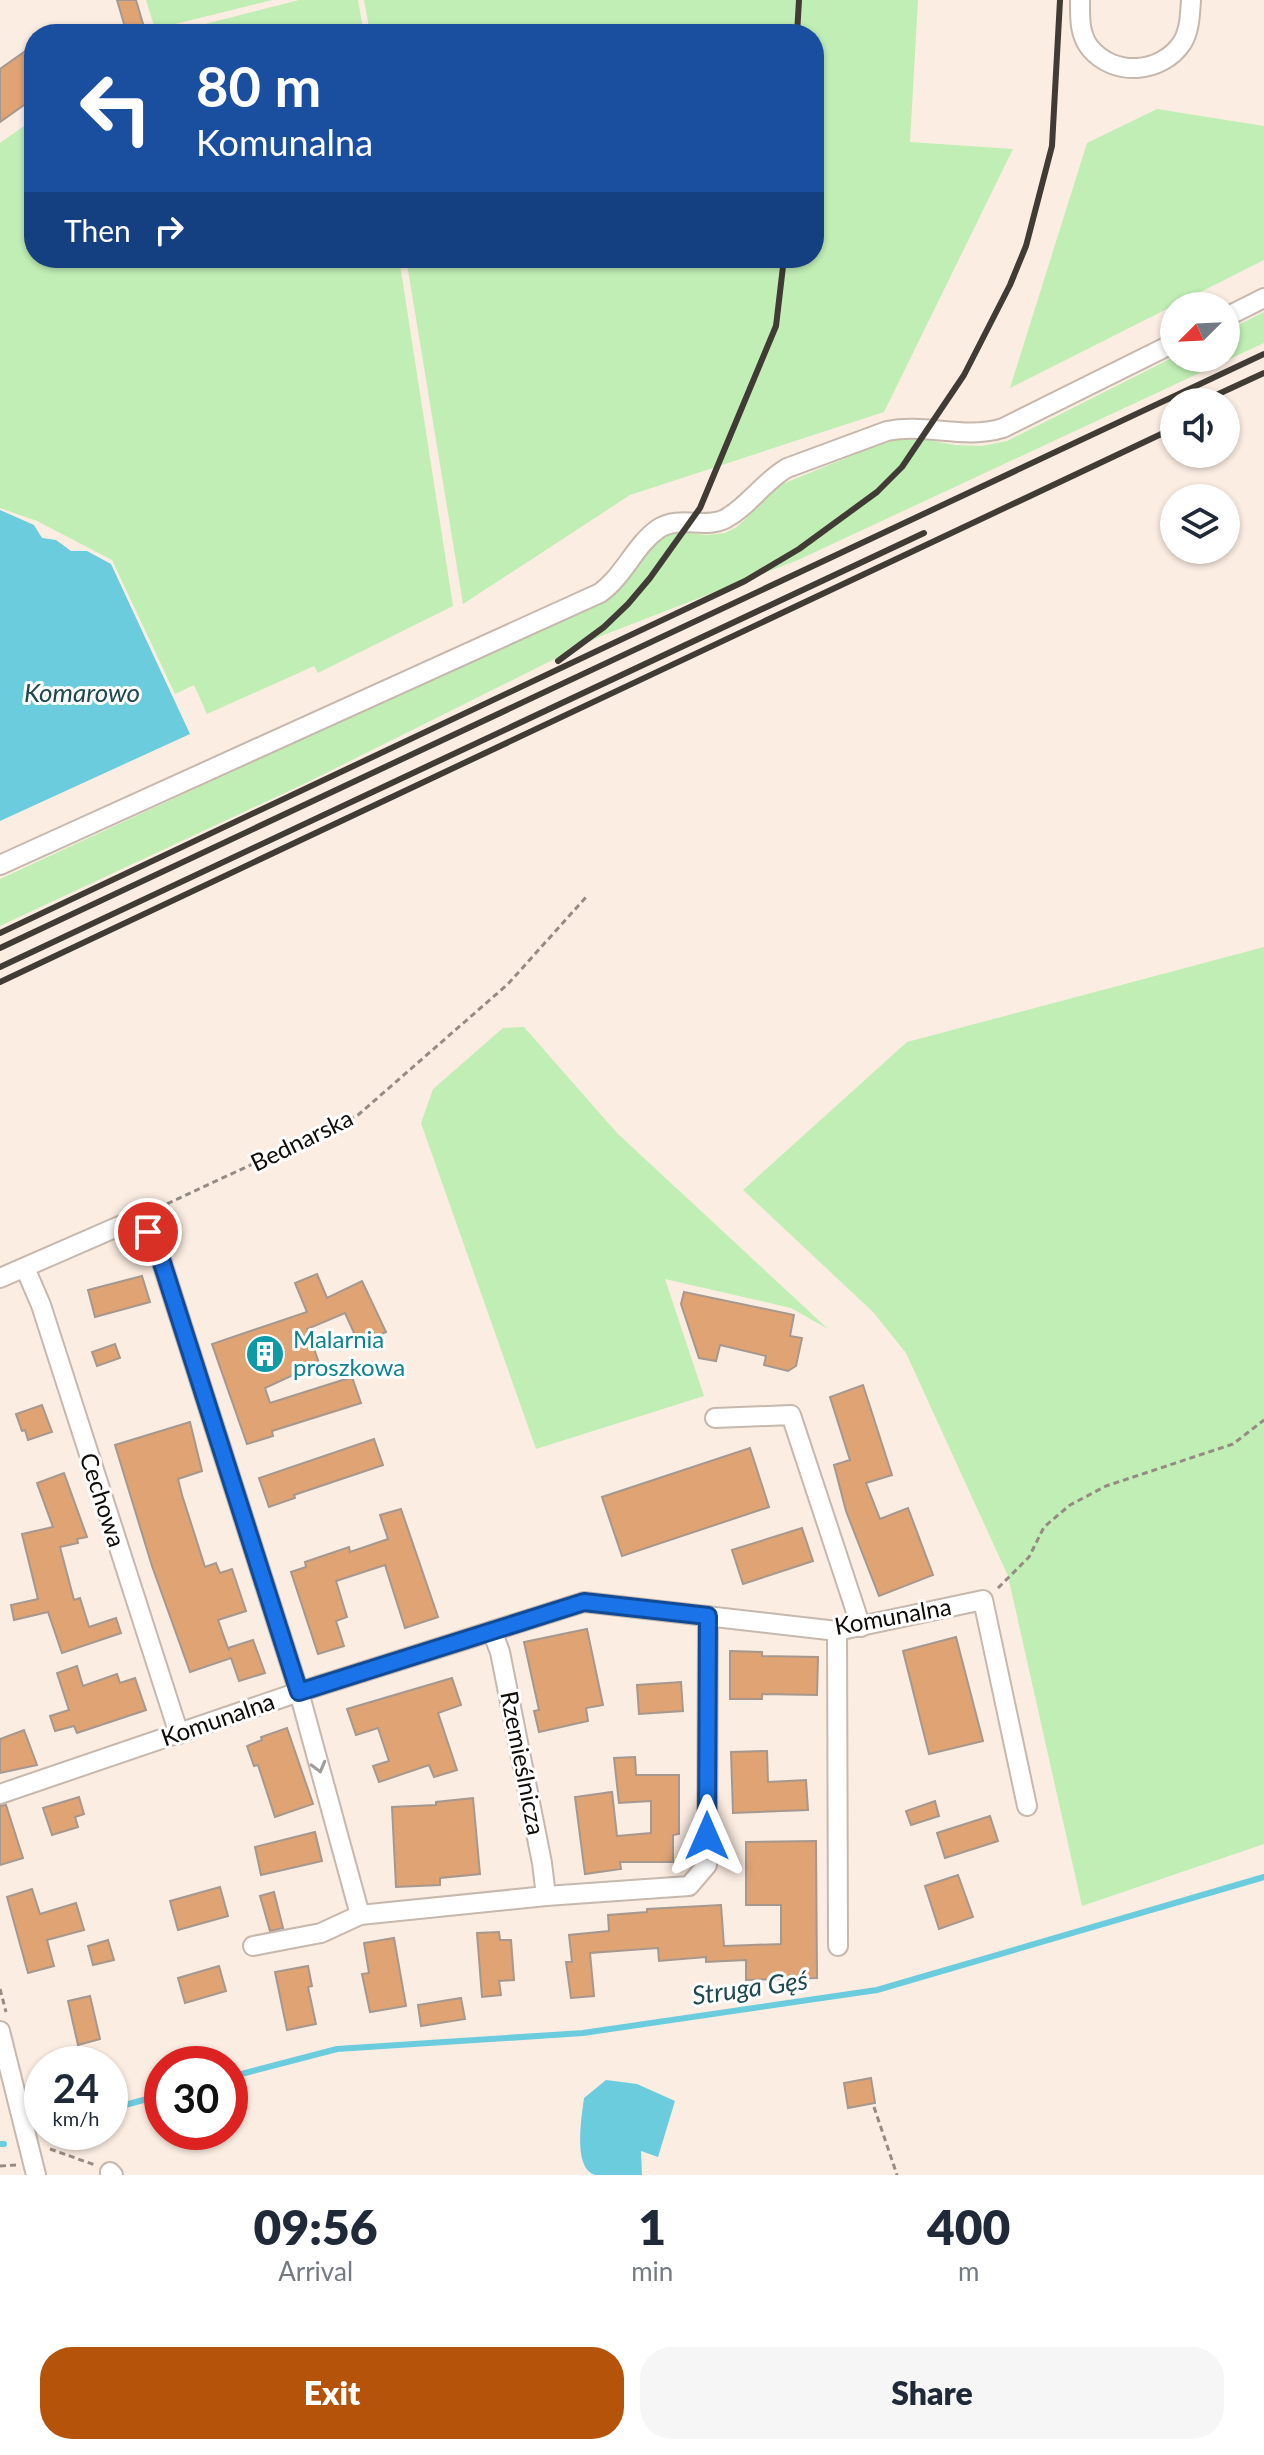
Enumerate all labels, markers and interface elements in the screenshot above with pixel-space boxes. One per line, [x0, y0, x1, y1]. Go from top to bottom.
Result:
text: 80 m [196, 52, 321, 119]
icon: left [64, 56, 168, 160]
text: Komunalna [196, 120, 373, 164]
icon: right [147, 208, 191, 252]
text: Then [64, 212, 131, 248]
north arrow [1160, 292, 1240, 372]
map controls [1160, 292, 1240, 564]
button: sound [1160, 388, 1240, 468]
button: layers [1160, 484, 1240, 564]
water label: Komarowo [24, 676, 140, 708]
street label: Bednarska [246, 1103, 357, 1177]
pin [114, 1198, 182, 1266]
icon: arrive [126, 1210, 170, 1254]
place label: Malarnia proszkowa [293, 1324, 405, 1381]
building icon: Malarnia proszkowa [244, 1333, 286, 1375]
street label: Cechowa [75, 1449, 132, 1550]
street label: Komunalna [832, 1591, 953, 1640]
street label: Komunalna [157, 1686, 278, 1752]
street label: Rzemieślnicza [495, 1688, 552, 1837]
one-way arrow [310, 1760, 327, 1774]
position arrow [665, 1794, 749, 1878]
water label: Struga Gęś [690, 1963, 810, 2011]
speed limit sign: 30 [144, 2046, 248, 2150]
text: 24 [53, 2064, 99, 2112]
text: km/h [53, 2106, 99, 2130]
text: 09:56 [254, 2198, 378, 2255]
text: 1 [638, 2198, 666, 2255]
text: 400 [927, 2198, 1010, 2255]
text: Arrival [278, 2255, 353, 2287]
text: min [631, 2255, 673, 2287]
text: m [958, 2255, 979, 2287]
button: Exit [40, 2347, 624, 2439]
button: Share [640, 2347, 1224, 2439]

